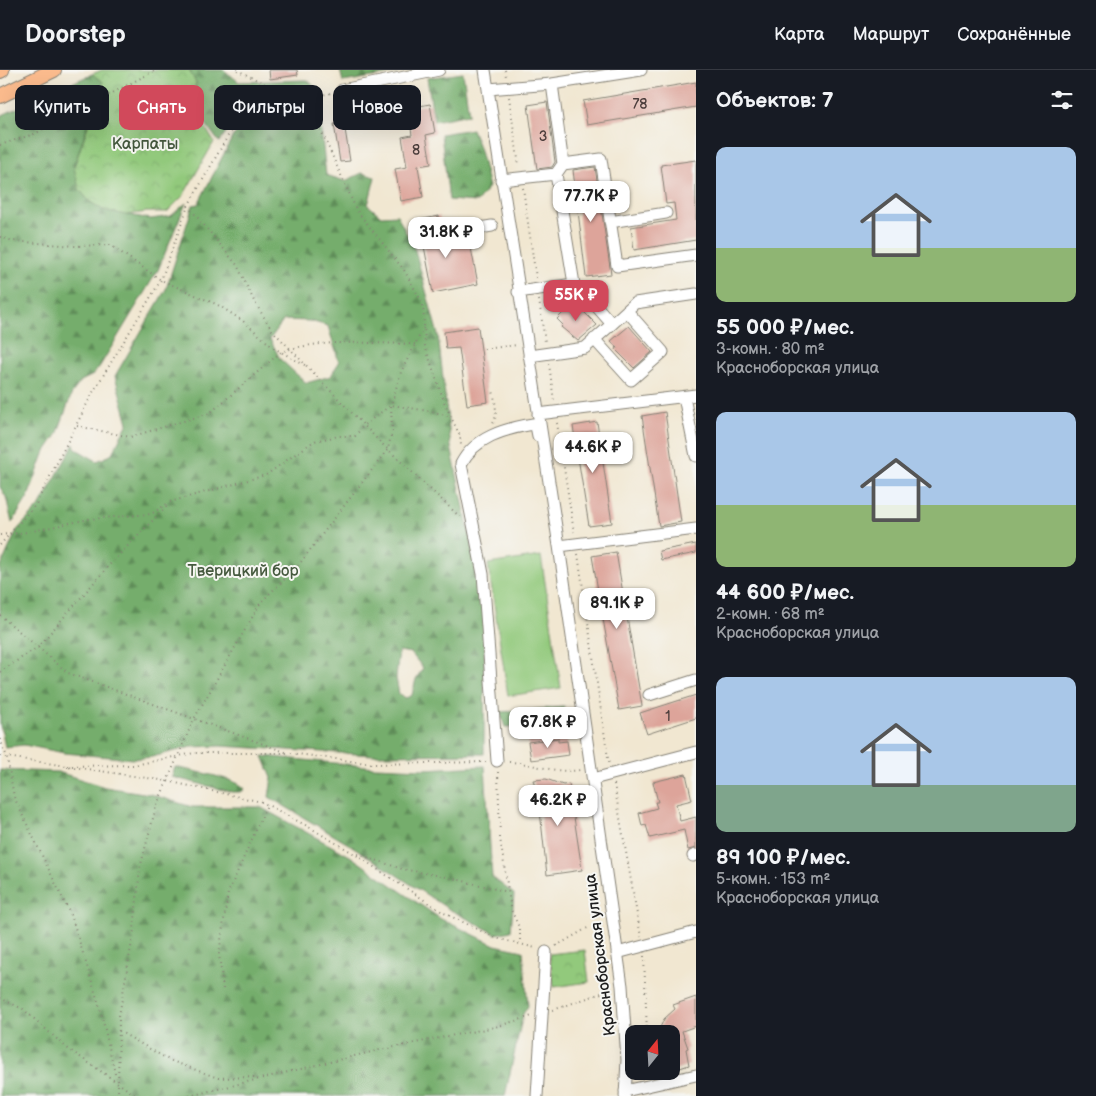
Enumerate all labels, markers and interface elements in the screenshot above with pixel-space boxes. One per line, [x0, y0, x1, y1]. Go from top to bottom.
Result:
text: Doorstep [25, 20, 126, 49]
text: Карта [774, 24, 825, 45]
text: Маршрут [853, 24, 929, 45]
text: Сохранённые [957, 24, 1071, 45]
chip: Купить [15, 85, 109, 130]
chip: Снять [119, 85, 204, 130]
chip: Фильтры [214, 85, 323, 130]
chip: Новое [333, 85, 421, 130]
icon: filters [1048, 86, 1076, 114]
text: Объектов: 7 [716, 88, 834, 113]
house number: 78 [632, 96, 648, 113]
house number: 3 [539, 128, 547, 145]
park label: Карпаты [112, 135, 178, 154]
house number: 8 [412, 142, 420, 159]
pin: 77.7K ₽ [545, 180, 637, 223]
icon: home [851, 180, 941, 270]
text: 77.7K ₽ [564, 187, 618, 206]
pin: 31.8K ₽ [400, 216, 492, 259]
text: 31.8K ₽ [419, 223, 473, 242]
pin: 55K ₽ [541, 280, 611, 322]
text: 55K ₽ [555, 286, 597, 305]
text: 55 000 ₽/мес. [716, 315, 854, 340]
text: 3-комн. · 80 m² [716, 340, 825, 359]
text: Красноборская улица [716, 359, 879, 378]
pin: 44.6K ₽ [547, 432, 639, 474]
text: 44.6K ₽ [565, 438, 621, 457]
icon: home [851, 445, 941, 535]
park label: Тверицкий бор [188, 562, 299, 581]
text: 44 600 ₽/мес. [716, 580, 854, 605]
pin: 89.1K ₽ [571, 588, 663, 630]
text: 89.1K ₽ [590, 594, 644, 613]
text: 2-комн. · 68 m² [716, 605, 825, 624]
text: Красноборская улица [716, 624, 879, 643]
pin: 67.8K ₽ [502, 706, 594, 749]
house number: 1 [665, 708, 671, 725]
icon: home [851, 710, 941, 800]
text: 67.8K ₽ [520, 713, 576, 732]
pin: 46.2K ₽ [512, 784, 604, 827]
text: 46.2K ₽ [530, 791, 586, 810]
text: 89 100 ₽/мес. [716, 845, 850, 870]
text: 5-комн. · 153 m² [716, 870, 830, 889]
street label: Красноборская улица [581, 872, 620, 1037]
text: Красноборская улица [716, 889, 879, 908]
north arrow [625, 1025, 680, 1080]
map controls [625, 1025, 680, 1080]

